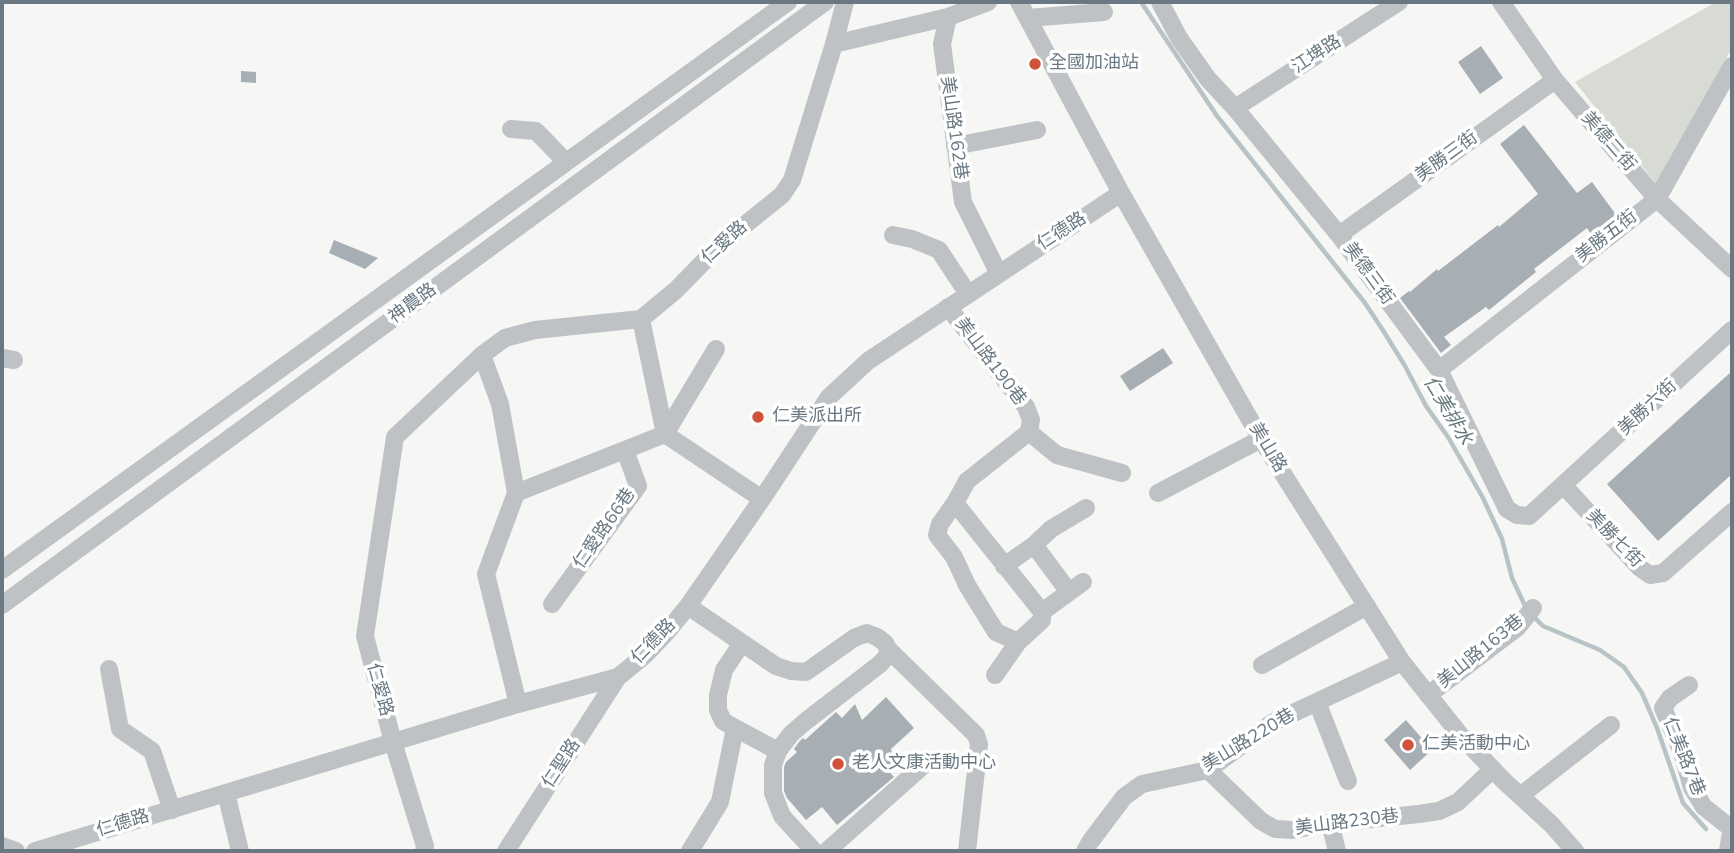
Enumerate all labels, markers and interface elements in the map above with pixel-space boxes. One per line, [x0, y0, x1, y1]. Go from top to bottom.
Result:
street label: 江埤路 [1288, 31, 1346, 79]
place label: 全國加油站 [1049, 53, 1139, 75]
marker: 全國加油站 [1027, 56, 1043, 72]
street label: 美山路162巷 [935, 75, 971, 181]
street label: 美德二街 [1576, 108, 1640, 176]
street label: 美勝三街 [1412, 127, 1482, 187]
street label: 美勝五街 [1572, 206, 1642, 268]
street label: 仁德路 [1033, 208, 1091, 256]
street label: 仁愛路 [698, 217, 752, 269]
street label: 美德三街 [1338, 239, 1398, 309]
street label: 神農路 [385, 279, 441, 329]
street label: 美山路190巷 [950, 314, 1030, 410]
water label: 仁美排水 [1418, 373, 1476, 449]
street label: 美勝六街 [1614, 376, 1682, 440]
place label: 仁美派出所 [772, 406, 862, 428]
marker: 仁美派出所 [750, 409, 766, 425]
street label: 美山路 [1244, 419, 1290, 477]
street label: 仁愛路66巷 [569, 484, 641, 574]
street label: 美勝七街 [1581, 506, 1647, 572]
street label: 美山路163巷 [1434, 611, 1528, 693]
street label: 仁德路 [627, 615, 681, 669]
street label: 仁愛路 [362, 661, 396, 719]
street label: 美山路220巷 [1199, 705, 1299, 777]
street label: 仁美路7巷 [1657, 715, 1709, 799]
place label: 仁美活動中心 [1422, 734, 1530, 756]
street label: 仁聖路 [538, 735, 586, 793]
marker: 仁美活動中心 [1400, 737, 1416, 753]
place label: 老人文康活動中心 [852, 753, 996, 775]
marker: 老人文康活動中心 [830, 756, 846, 772]
street label: 仁德路 [94, 806, 152, 842]
street label: 美山路230巷 [1294, 806, 1400, 840]

